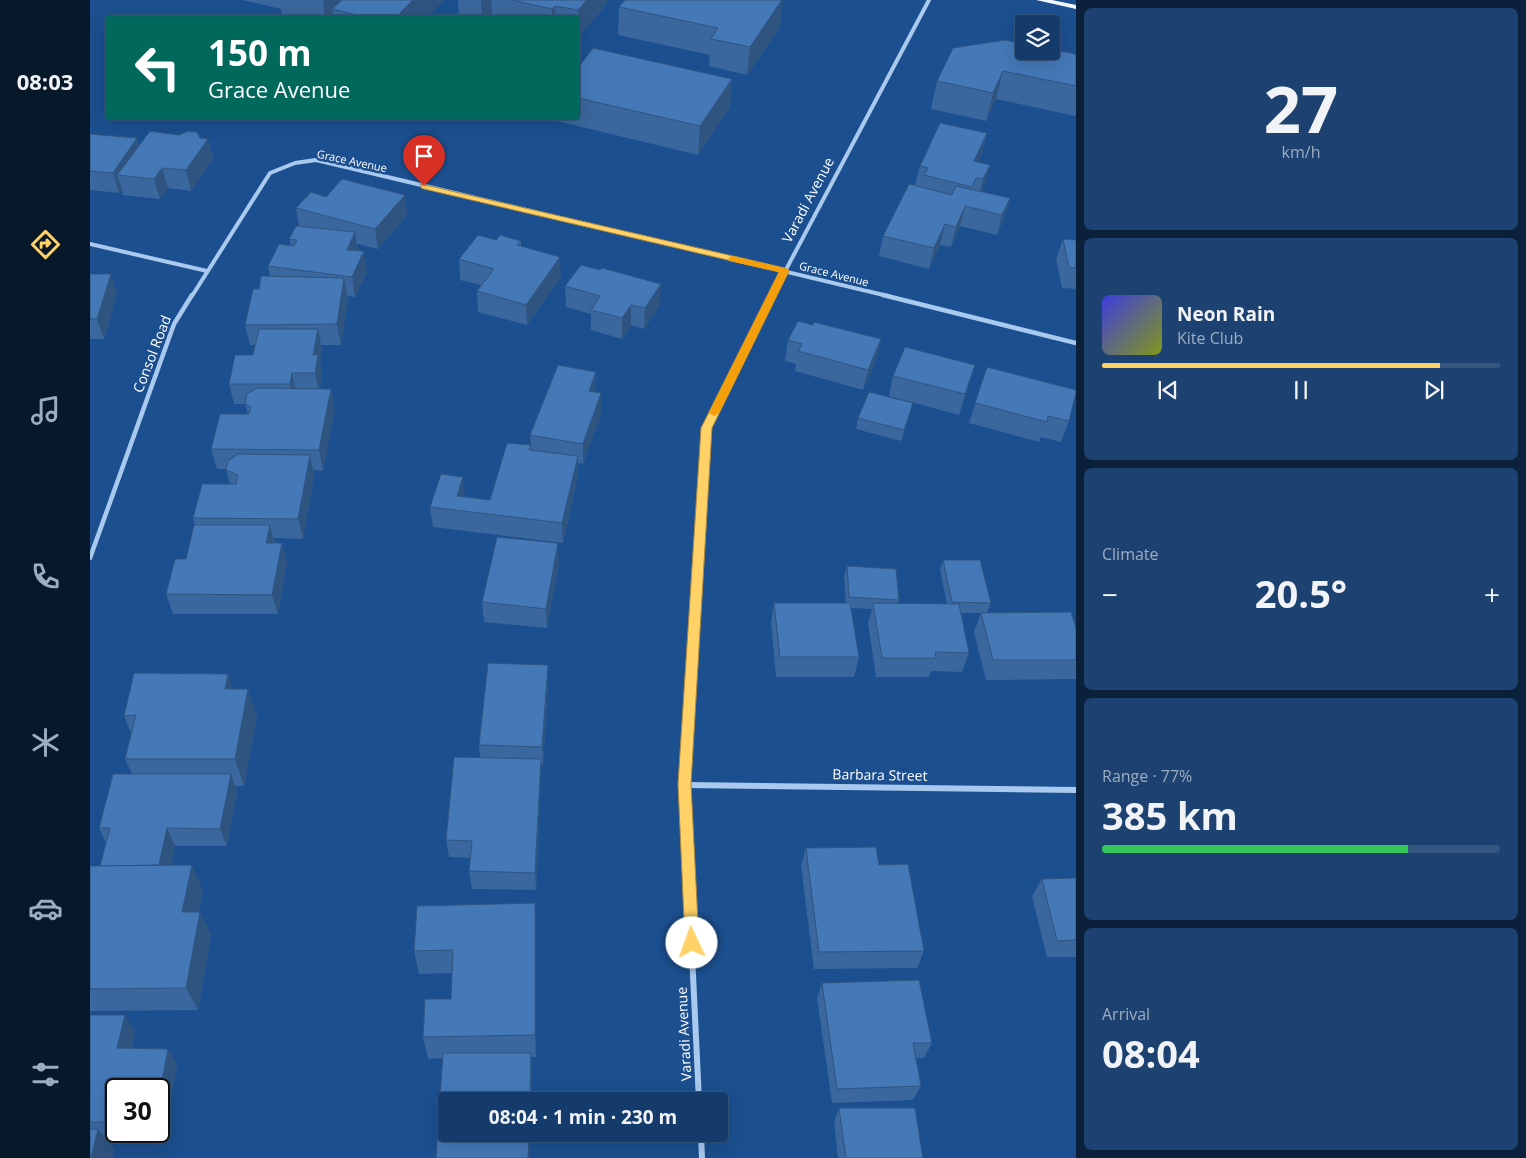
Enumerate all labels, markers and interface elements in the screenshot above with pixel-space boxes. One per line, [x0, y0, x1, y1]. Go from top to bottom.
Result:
map controls [1015, 15, 1060, 60]
button: layers [1015, 15, 1060, 60]
text: 150 m [208, 29, 312, 76]
icon: left [125, 35, 190, 100]
text: 27 [1264, 64, 1338, 152]
text: 08:03 [17, 66, 73, 96]
text: Grace Avenue [208, 74, 350, 104]
pin [403, 135, 445, 186]
text: km/h [1282, 141, 1320, 163]
icon: arrive [410, 142, 438, 170]
street label: Grace Avenue [316, 146, 388, 175]
street label: Varadi Avenue [777, 154, 838, 246]
icon: directions [28, 227, 63, 262]
street label: Grace Avenue [798, 258, 870, 289]
text: Neon Rain [1177, 301, 1275, 327]
street label: Consol Road [128, 312, 175, 395]
text: Kite Club [1177, 327, 1243, 349]
icon: previous [1154, 376, 1182, 404]
icon: pause [1287, 376, 1315, 404]
icon: next [1420, 376, 1448, 404]
icon: music [28, 393, 63, 428]
text: Climate [1102, 543, 1159, 565]
icon: phone [28, 559, 63, 594]
text: 20.5° [1255, 567, 1347, 619]
text: − [1102, 575, 1118, 613]
text: + [1484, 575, 1500, 613]
icon: climate [28, 725, 63, 760]
street label: Barbara Street [832, 764, 928, 785]
text: Range · 77% [1102, 765, 1192, 787]
text: 385 km [1102, 789, 1238, 841]
icon: car [28, 891, 63, 926]
position arrow [665, 916, 717, 968]
street label: Varadi Avenue [672, 986, 695, 1082]
text: Arrival [1102, 1003, 1150, 1025]
text: 08:04 [1102, 1027, 1200, 1079]
icon: filters [28, 1057, 63, 1092]
speed limit sign: 30 [105, 1078, 170, 1143]
text: 08:04 · 1 min · 230 m [489, 1104, 677, 1130]

